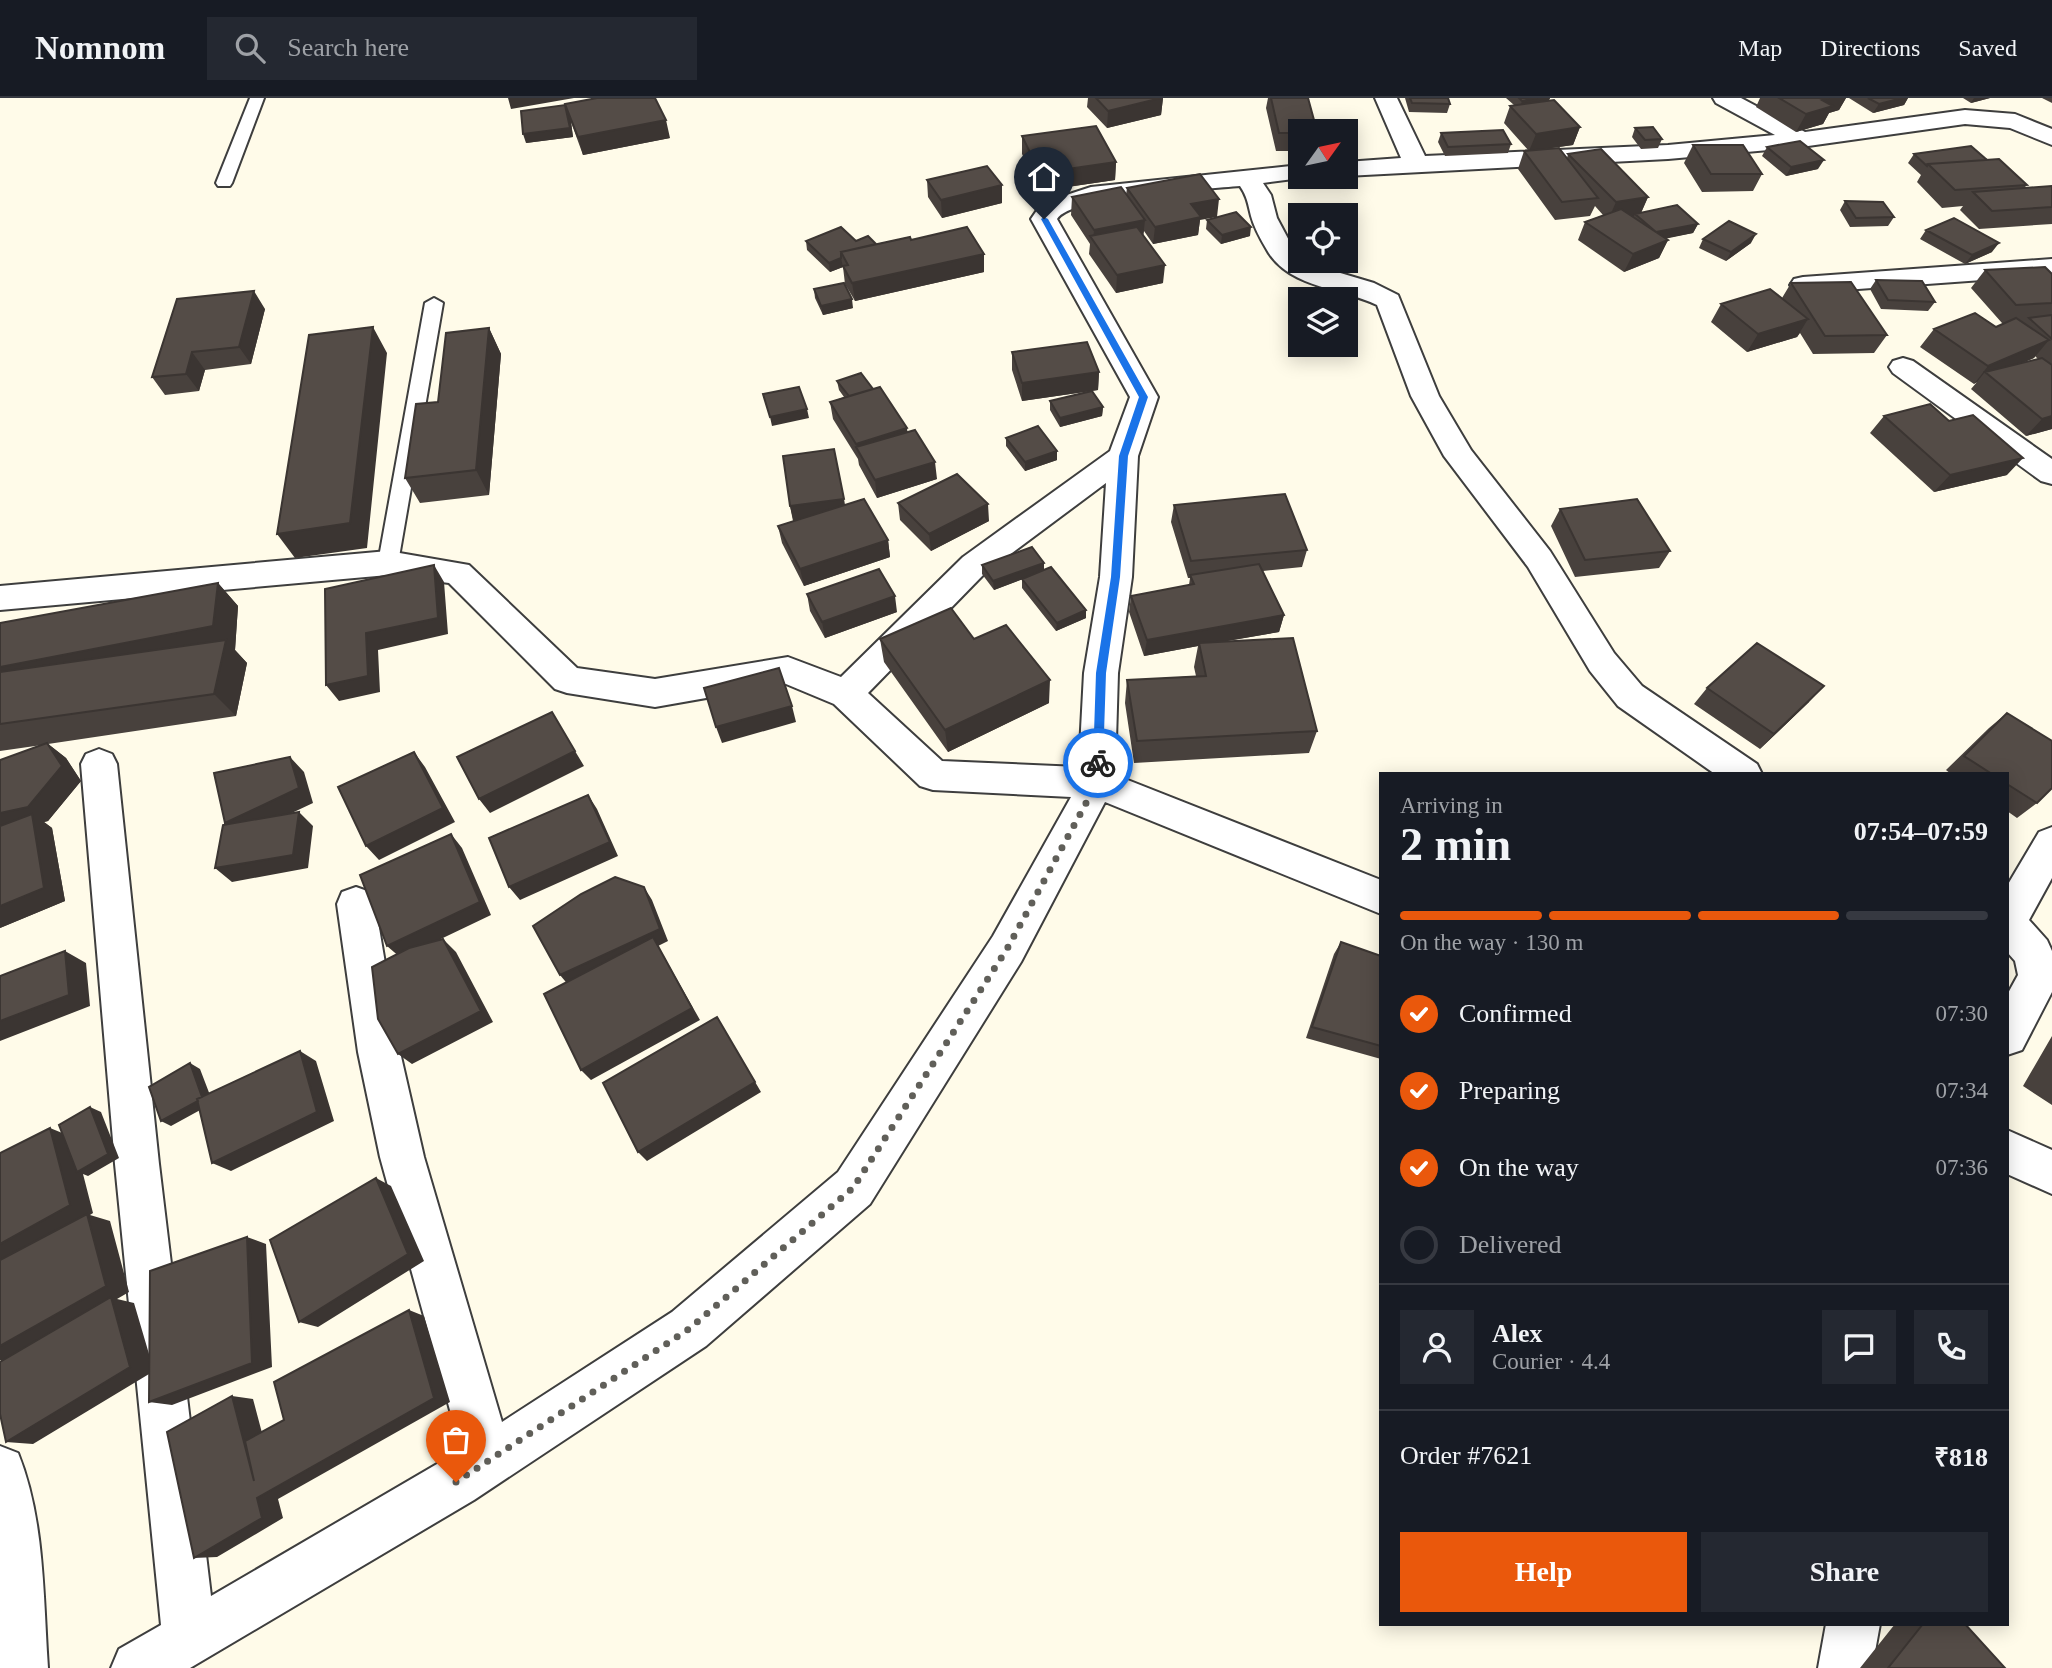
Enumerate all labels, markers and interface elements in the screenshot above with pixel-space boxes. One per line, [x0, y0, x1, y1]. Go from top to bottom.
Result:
search box [207, 17, 697, 80]
icon: search [231, 29, 269, 67]
text: Nomnom [35, 30, 165, 66]
text: Search here [287, 33, 409, 62]
text: Map [1738, 35, 1782, 61]
text: Directions [1820, 35, 1920, 61]
text: Saved [1958, 35, 2017, 61]
north arrow [1288, 119, 1358, 189]
map controls [1288, 119, 1358, 357]
pin [1014, 147, 1074, 219]
icon: home [1025, 158, 1063, 196]
button: locate [1288, 203, 1358, 273]
button: layers [1288, 287, 1358, 357]
courier [1063, 728, 1133, 798]
icon: bike [1079, 744, 1117, 782]
text: Arriving in [1400, 793, 1503, 818]
text: 07:54–07:59 [1854, 817, 1988, 846]
text: 2 min [1400, 819, 1511, 870]
text: On the way · 130 m [1400, 930, 1583, 955]
icon: check [1400, 995, 1438, 1033]
text: Confirmed [1459, 999, 1572, 1028]
text: 07:30 [1936, 1001, 1988, 1026]
icon: check [1400, 1072, 1438, 1110]
text: Preparing [1459, 1076, 1560, 1105]
text: 07:34 [1936, 1078, 1988, 1103]
icon: check [1400, 1149, 1438, 1187]
text: On the way [1459, 1153, 1579, 1182]
text: 07:36 [1936, 1155, 1988, 1180]
text: Delivered [1459, 1230, 1562, 1259]
button: person [1400, 1310, 1474, 1384]
button: chat [1822, 1310, 1896, 1384]
button: phone [1914, 1310, 1988, 1384]
text: Alex [1492, 1319, 1543, 1348]
text: Courier · 4.4 [1492, 1349, 1610, 1374]
pin [426, 1410, 486, 1482]
icon: bag [437, 1421, 475, 1459]
text: Order #7621 [1400, 1441, 1532, 1470]
text: ₹818 [1934, 1443, 1988, 1472]
button: Help [1400, 1532, 1687, 1612]
button: Share [1701, 1532, 1988, 1612]

